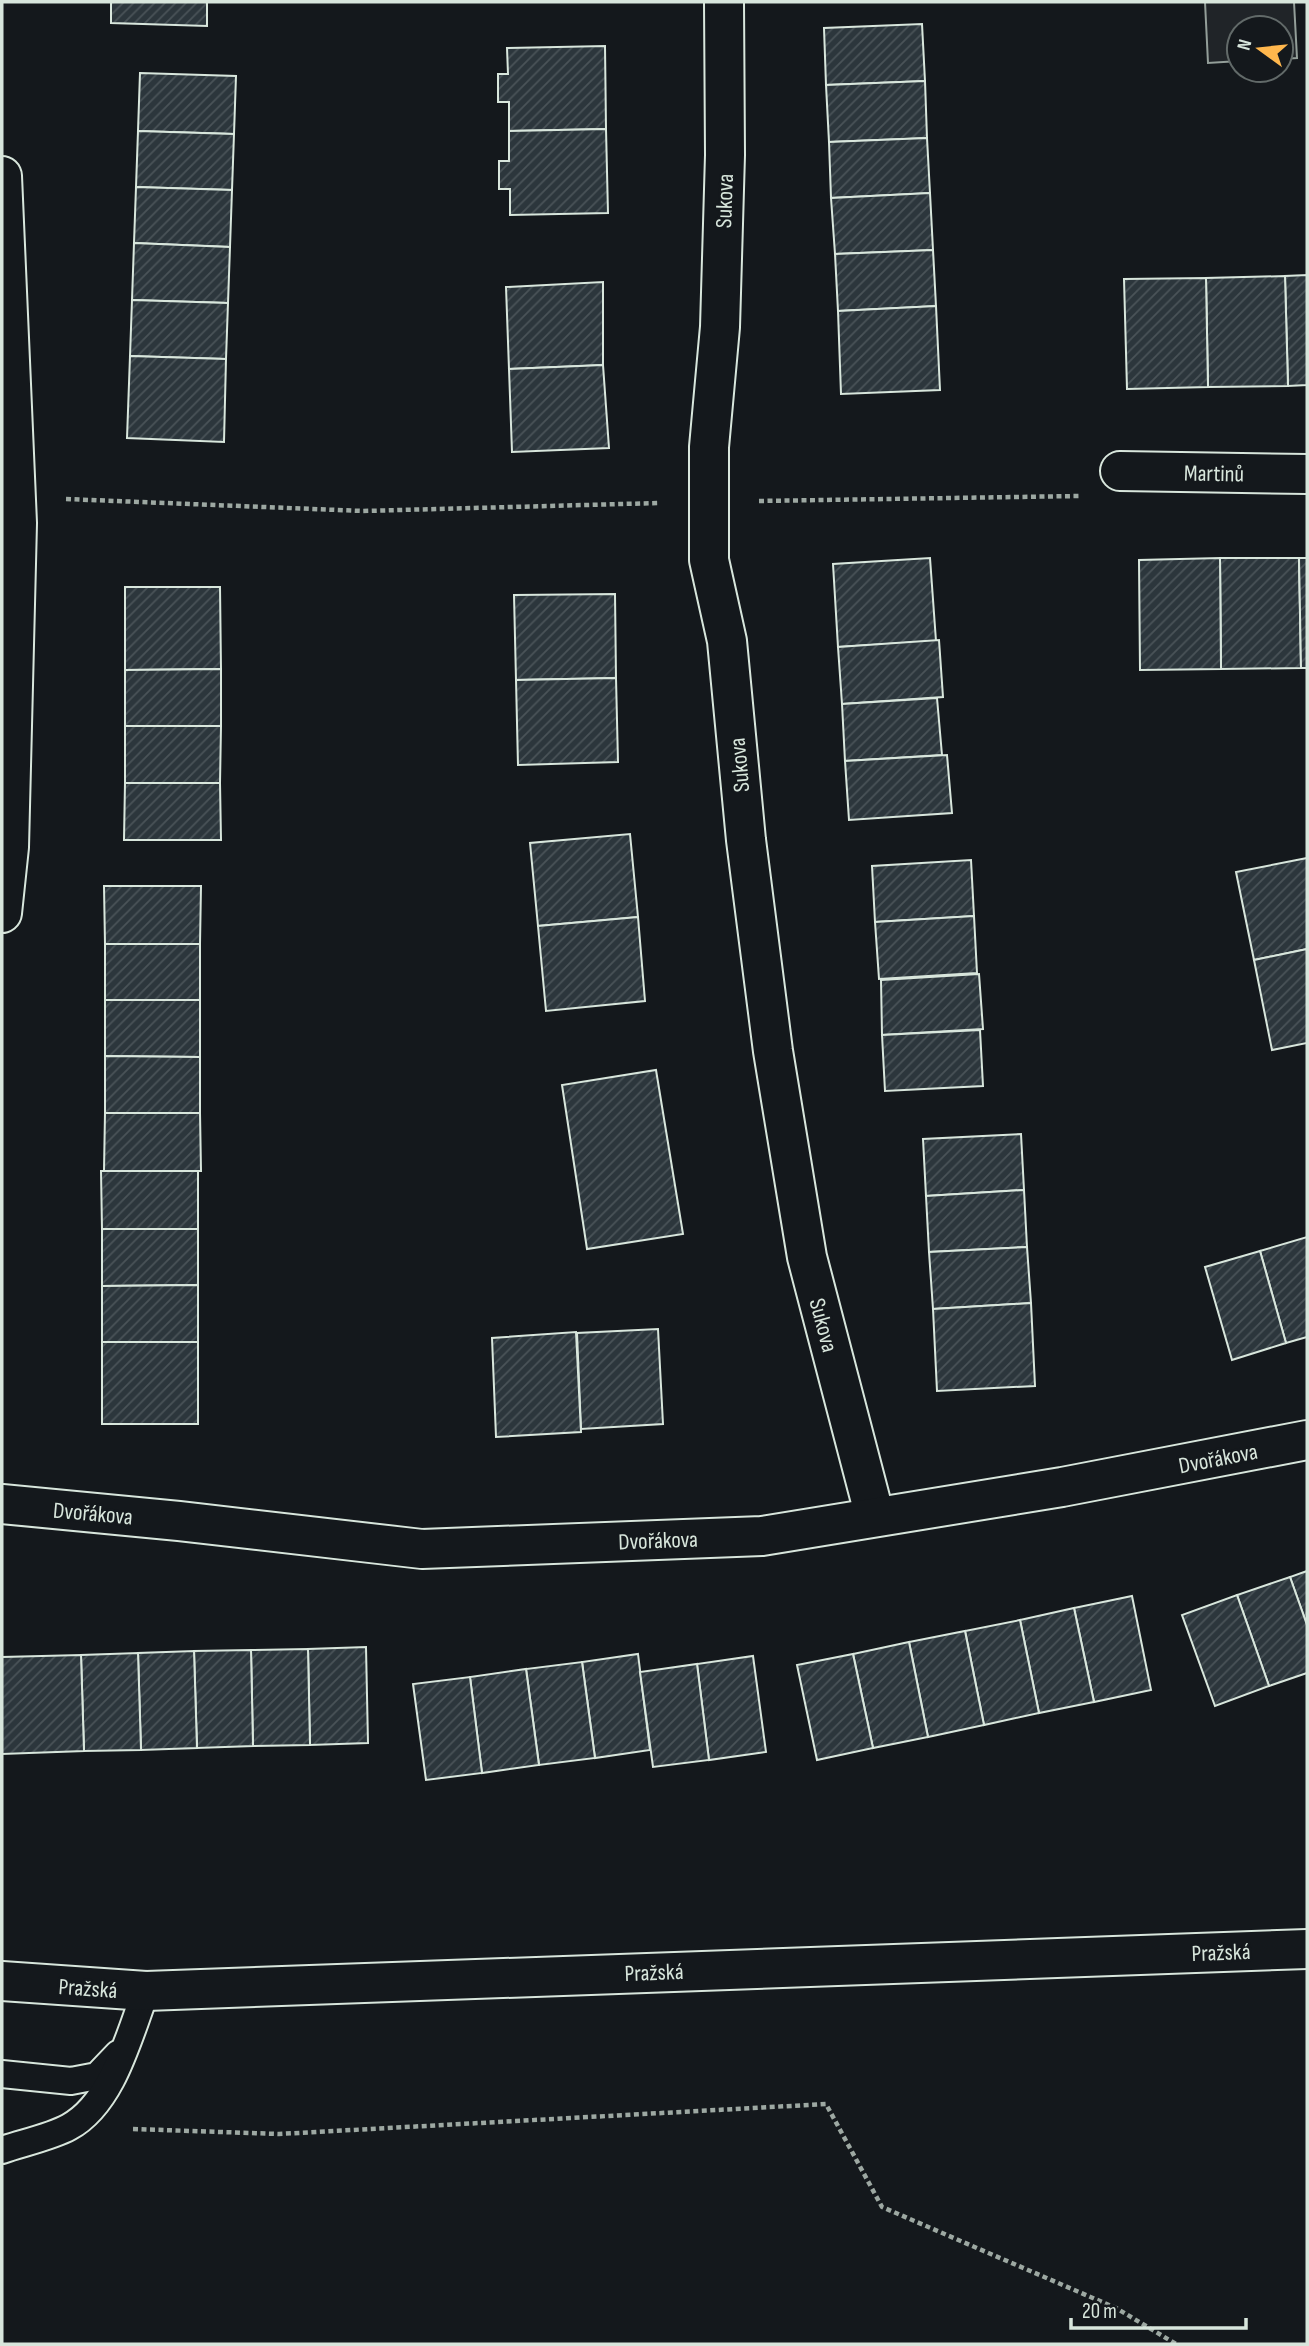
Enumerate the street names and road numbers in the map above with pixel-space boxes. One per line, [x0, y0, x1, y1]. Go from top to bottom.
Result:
street label: Sukova [710, 173, 740, 229]
street label: Martinů [1184, 459, 1244, 489]
street label: Sukova [724, 736, 756, 793]
street label: Sukova [802, 1295, 844, 1355]
street label: Dvořákova [1176, 1438, 1260, 1480]
street label: Dvořákova [52, 1497, 134, 1531]
street label: Dvořákova [618, 1526, 698, 1556]
street label: Pražská [1191, 1938, 1251, 1968]
street label: Pražská [624, 1958, 684, 1988]
street label: Pražská [58, 1973, 118, 2005]

